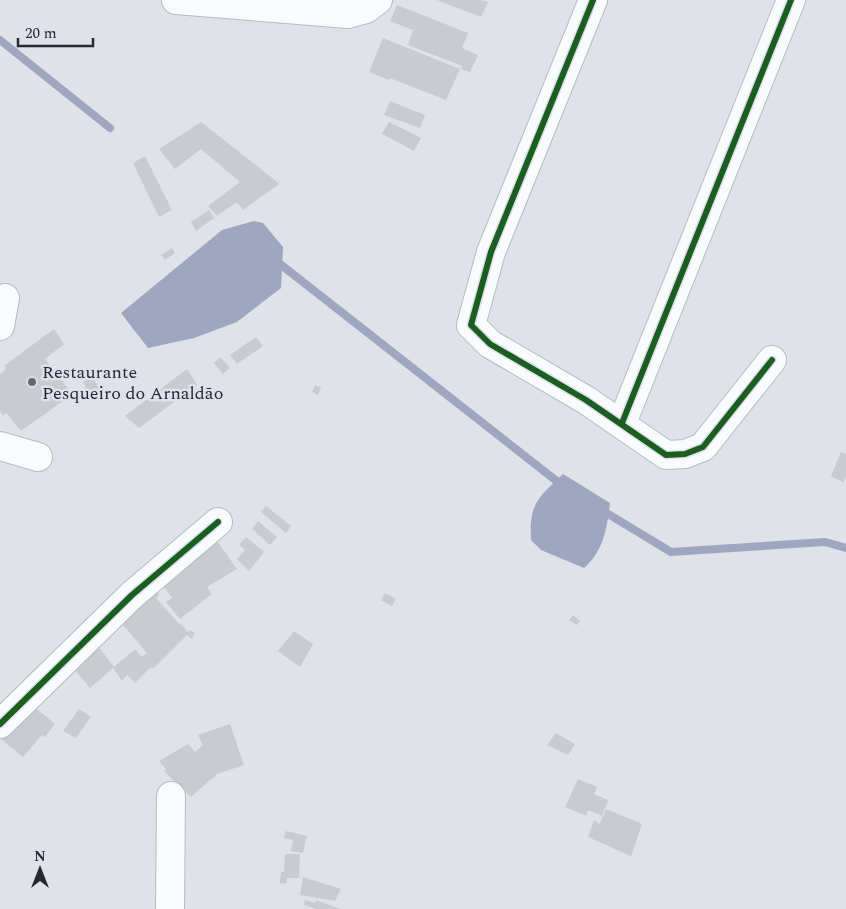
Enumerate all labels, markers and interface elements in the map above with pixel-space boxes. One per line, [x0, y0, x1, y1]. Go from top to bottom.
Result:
scale bar [18, 15, 92, 47]
text: 20 m [25, 22, 57, 45]
place label: Restaurante Pesqueiro do Arnaldão [42, 359, 223, 407]
marker: Restaurante Pesqueiro do Arnaldão [26, 376, 38, 388]
north arrow [15, 844, 65, 894]
text: N [34, 846, 46, 867]

